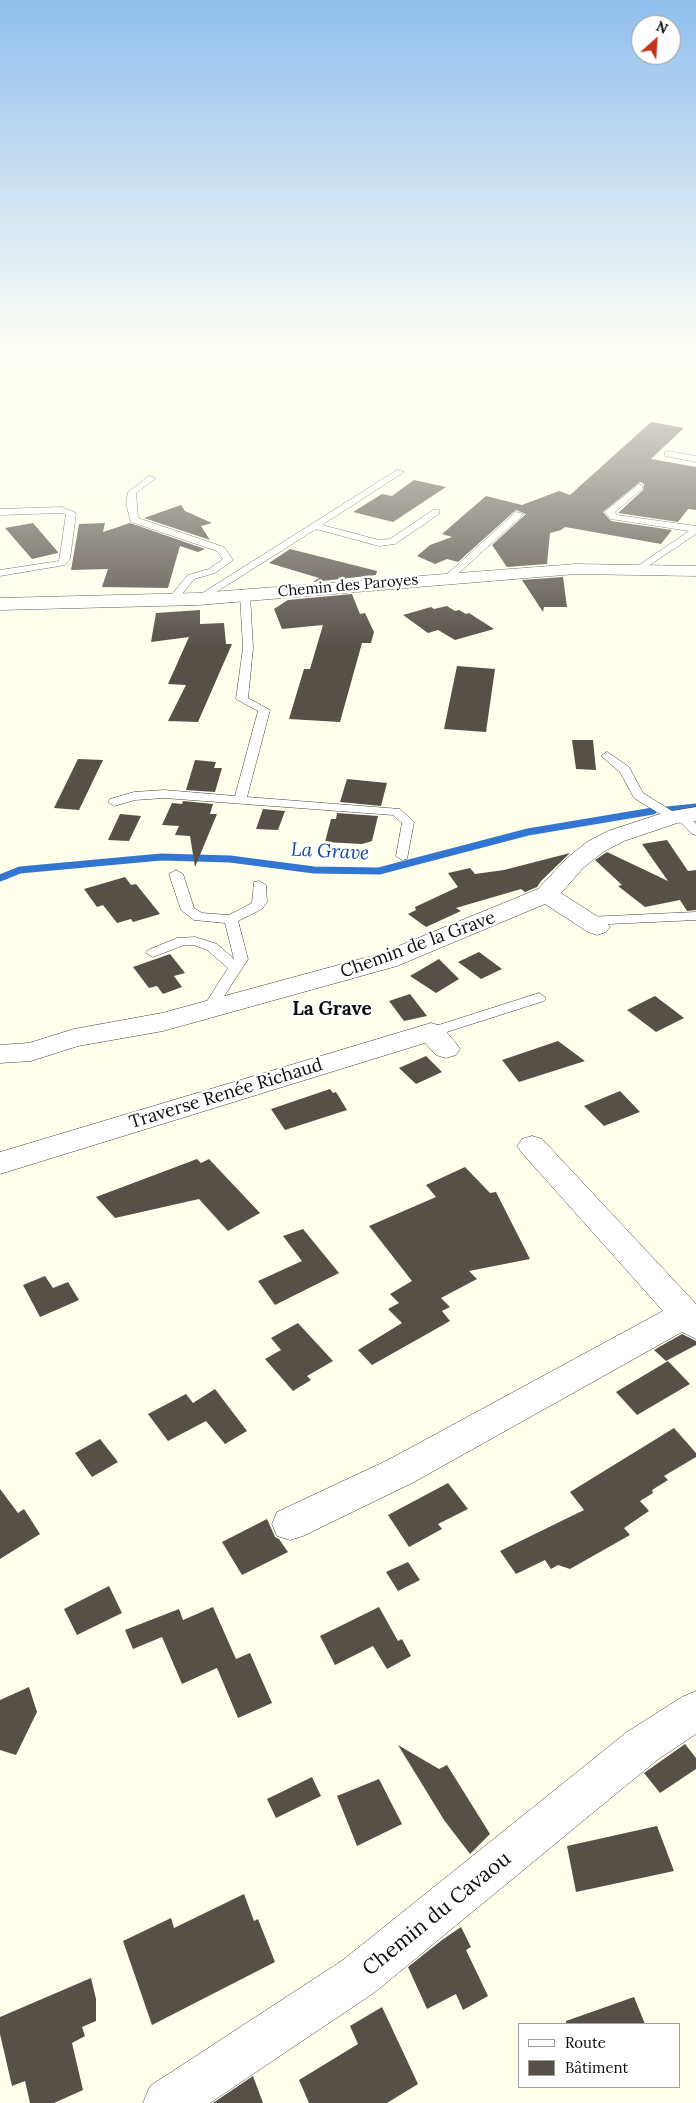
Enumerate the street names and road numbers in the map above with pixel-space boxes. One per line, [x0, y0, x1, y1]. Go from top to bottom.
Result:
street label: Chemin des Paroyes [277, 571, 419, 601]
street label: Chemin de la Grave [338, 907, 498, 983]
street label: Traverse Renée Richaud [127, 1054, 325, 1134]
street label: Chemin du Cavaou [358, 1846, 516, 1982]

